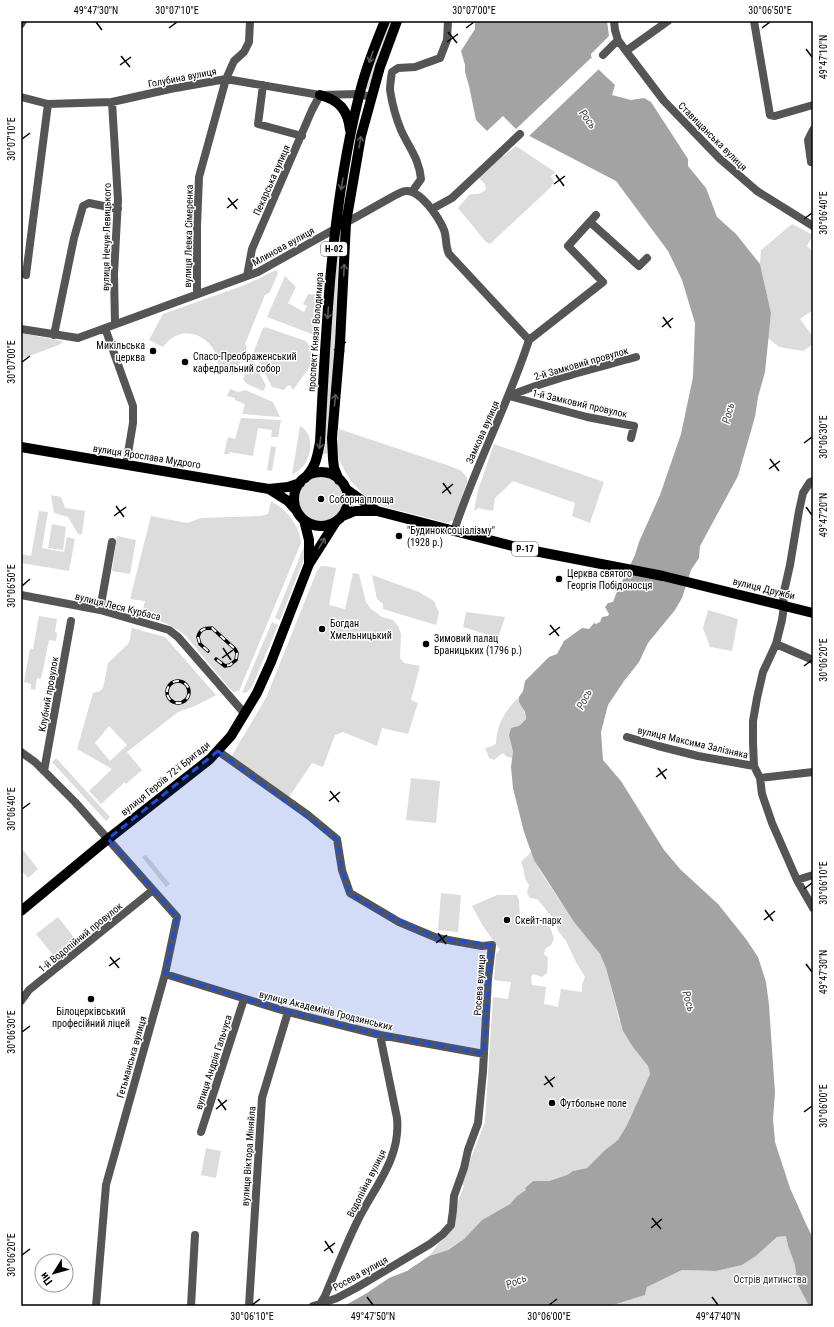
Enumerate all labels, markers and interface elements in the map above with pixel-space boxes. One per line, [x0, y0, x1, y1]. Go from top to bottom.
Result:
text: 49°47'30"N [74, 5, 118, 16]
text: 30°07'10"E [155, 5, 199, 16]
text: 30°07'00"E [452, 5, 496, 16]
text: 30°06'50"E [748, 5, 792, 16]
text: 49°47'10"N [818, 35, 829, 79]
one-way arrow [366, 51, 374, 63]
street label: Голубина вулиця [147, 65, 217, 90]
street label: Ставищанська вулиця [676, 100, 749, 173]
water label: Рось [576, 107, 599, 132]
text: 30°07'10"E [6, 117, 17, 161]
one-way arrow [356, 135, 364, 148]
street label: Пекарська вулиця [251, 143, 292, 217]
one-way arrow [338, 177, 346, 190]
street label: вулиця Нечуя-Левицького [100, 183, 113, 291]
street label: вулиця Левка Сімеренка [182, 184, 195, 287]
text: 30°06'40"E [818, 191, 829, 235]
street label: Млинова вулиця [250, 225, 316, 268]
road number: Н-02 [321, 242, 347, 256]
one-way arrow [340, 264, 347, 277]
street label: проспект Князя Володимира [306, 272, 325, 392]
one-way arrow [324, 306, 331, 319]
text: 30°07'00"E [6, 340, 17, 384]
place label: Микільська церква [96, 340, 145, 363]
street label: 2-й Замковий провулок [533, 345, 630, 382]
marker: Микільська церква [148, 346, 158, 356]
place label: Спасо-Преображенський кафедральний собор [193, 351, 297, 374]
marker: Спасо-Преображенський кафедральний собор [180, 357, 190, 367]
street label: 1-й Замковий провулок [531, 387, 629, 420]
one-way arrow [331, 394, 339, 407]
street label: Замкова вулиця [464, 399, 501, 465]
water label: Рось [720, 401, 737, 425]
text: 30°06'30"E [818, 415, 829, 459]
one-way arrow [316, 436, 323, 449]
street label: вулиця Ярослава Мудрого [92, 443, 202, 470]
text: 49°47'20"N [818, 493, 829, 537]
marker: Соборна площа [316, 494, 326, 504]
place label: Соборна площа [329, 494, 394, 505]
place label: "Будинок соціалізму" (1928 р.) [407, 525, 495, 549]
marker: "Будинок соціалізму" (1928 р.) [394, 531, 404, 541]
one-way arrow [318, 537, 326, 549]
road number: Р-17 [512, 542, 538, 556]
text: 30°06'50"E [6, 564, 17, 608]
place label: Церква святого Георгія Побідоносця [567, 568, 653, 591]
marker: Церква святого Георгія Побідоносця [554, 574, 564, 584]
street label: вулиця Дружби [732, 575, 796, 602]
street label: вулиця Леся Курбаса [74, 591, 162, 622]
place label: Богдан Хмельницький [330, 618, 392, 641]
marker: Богдан Хмельницький [317, 624, 327, 634]
place label: Зимовий палац Браницьких (1796 р.) [434, 633, 522, 657]
text: 30°06'20"E [818, 638, 829, 682]
marker: Зимовий палац Браницьких (1796 р.) [421, 639, 431, 649]
street label: Клубний провулок [36, 655, 61, 733]
water label: Рось [574, 687, 595, 712]
street label: вулиця Максима Залізняка [636, 724, 749, 761]
street label: вулиця Героїв 72-ї Бригади [119, 739, 212, 818]
text: 30°06'40"E [6, 787, 17, 831]
text: 30°06'10"E [818, 861, 829, 905]
street label: 1-й Водопійний провулок [36, 900, 124, 974]
marker: Скейт-парк [502, 915, 512, 925]
place label: Скейт-парк [515, 915, 562, 926]
text: 49°47'30"N [818, 950, 829, 994]
street label: Росева вулиця [472, 954, 487, 1016]
street label: вулиця Академіків Гродзинських [258, 989, 394, 1033]
water label: Рось [679, 989, 698, 1013]
marker: Білоцерківський професійний ліцей [86, 994, 96, 1004]
place label: Білоцерківський професійний ліцей [52, 1006, 130, 1029]
text: 30°06'30"E [6, 1010, 17, 1054]
street label: вулиця Андрія Гальчуса [193, 1013, 234, 1111]
street label: Гетьманська вулиця [115, 1015, 148, 1099]
text: 30°06'00"E [818, 1084, 829, 1128]
place label: Футбольне поле [560, 1097, 627, 1109]
marker: Футбольне поле [547, 1098, 557, 1108]
street label: вулиця Віктора Міняйла [240, 1106, 257, 1206]
street label: Водопійна вулиця [345, 1147, 388, 1219]
text: 30°06'20"E [6, 1233, 17, 1277]
north arrow [34, 1253, 74, 1293]
street label: Росева вулиця [331, 1254, 390, 1293]
text: Пн [38, 1270, 55, 1288]
water label: Рось [504, 1271, 529, 1292]
park label: Острів дитинства [733, 1274, 807, 1285]
text: 30°06'10"E [230, 1311, 274, 1322]
text: 49°47'50"N [351, 1311, 395, 1322]
text: 30°06'00"E [527, 1311, 571, 1322]
text: 49°47'40"N [696, 1311, 740, 1322]

